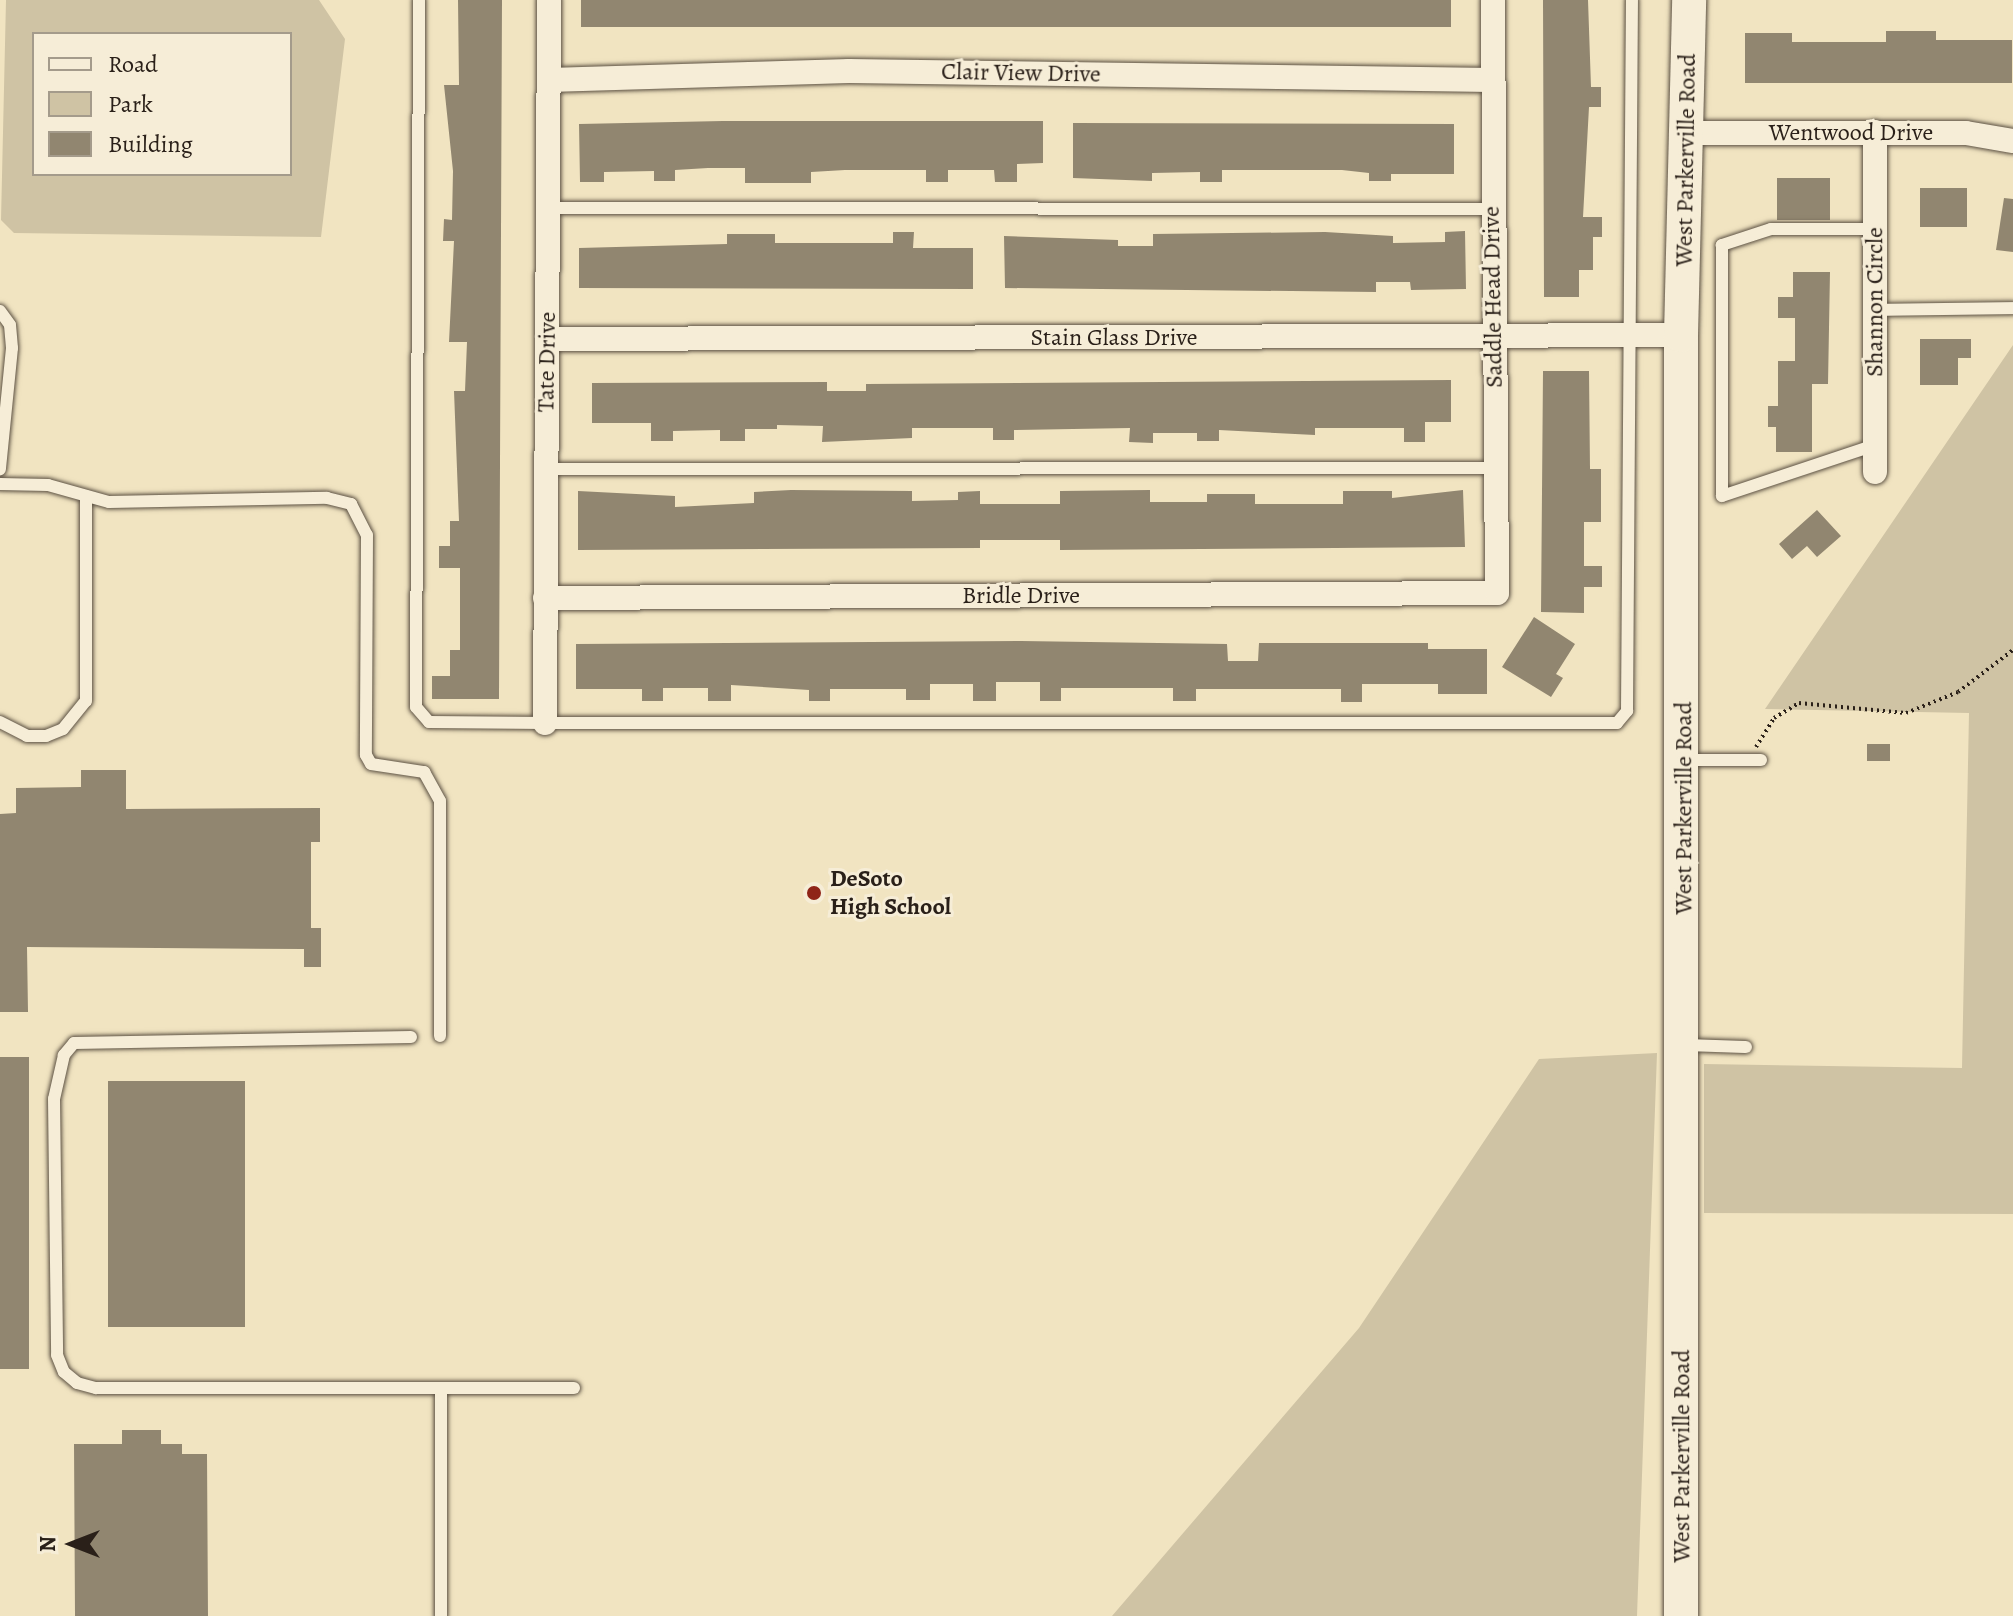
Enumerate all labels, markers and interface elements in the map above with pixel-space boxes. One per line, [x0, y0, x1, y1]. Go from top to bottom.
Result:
legend [32, 32, 292, 176]
text: Road [108, 48, 158, 80]
street label: West Parkerville Road [1670, 53, 1702, 267]
street label: Clair View Drive [941, 57, 1101, 89]
text: Park [108, 88, 153, 120]
street label: Wentwood Drive [1769, 119, 1933, 147]
text: Building [108, 128, 193, 160]
street label: Saddle Head Drive [1477, 206, 1509, 388]
street label: Shannon Circle [1861, 227, 1889, 377]
street label: Tate Drive [532, 312, 562, 412]
street label: Stain Glass Drive [1030, 324, 1198, 352]
street label: Bridle Drive [962, 582, 1080, 610]
street label: West Parkerville Road [1670, 701, 1698, 915]
place label: DeSoto High School [830, 865, 951, 921]
marker: DeSoto High School [805, 884, 823, 902]
street label: West Parkerville Road [1668, 1349, 1696, 1563]
north arrow [32, 1504, 112, 1584]
text: N [33, 1536, 63, 1552]

